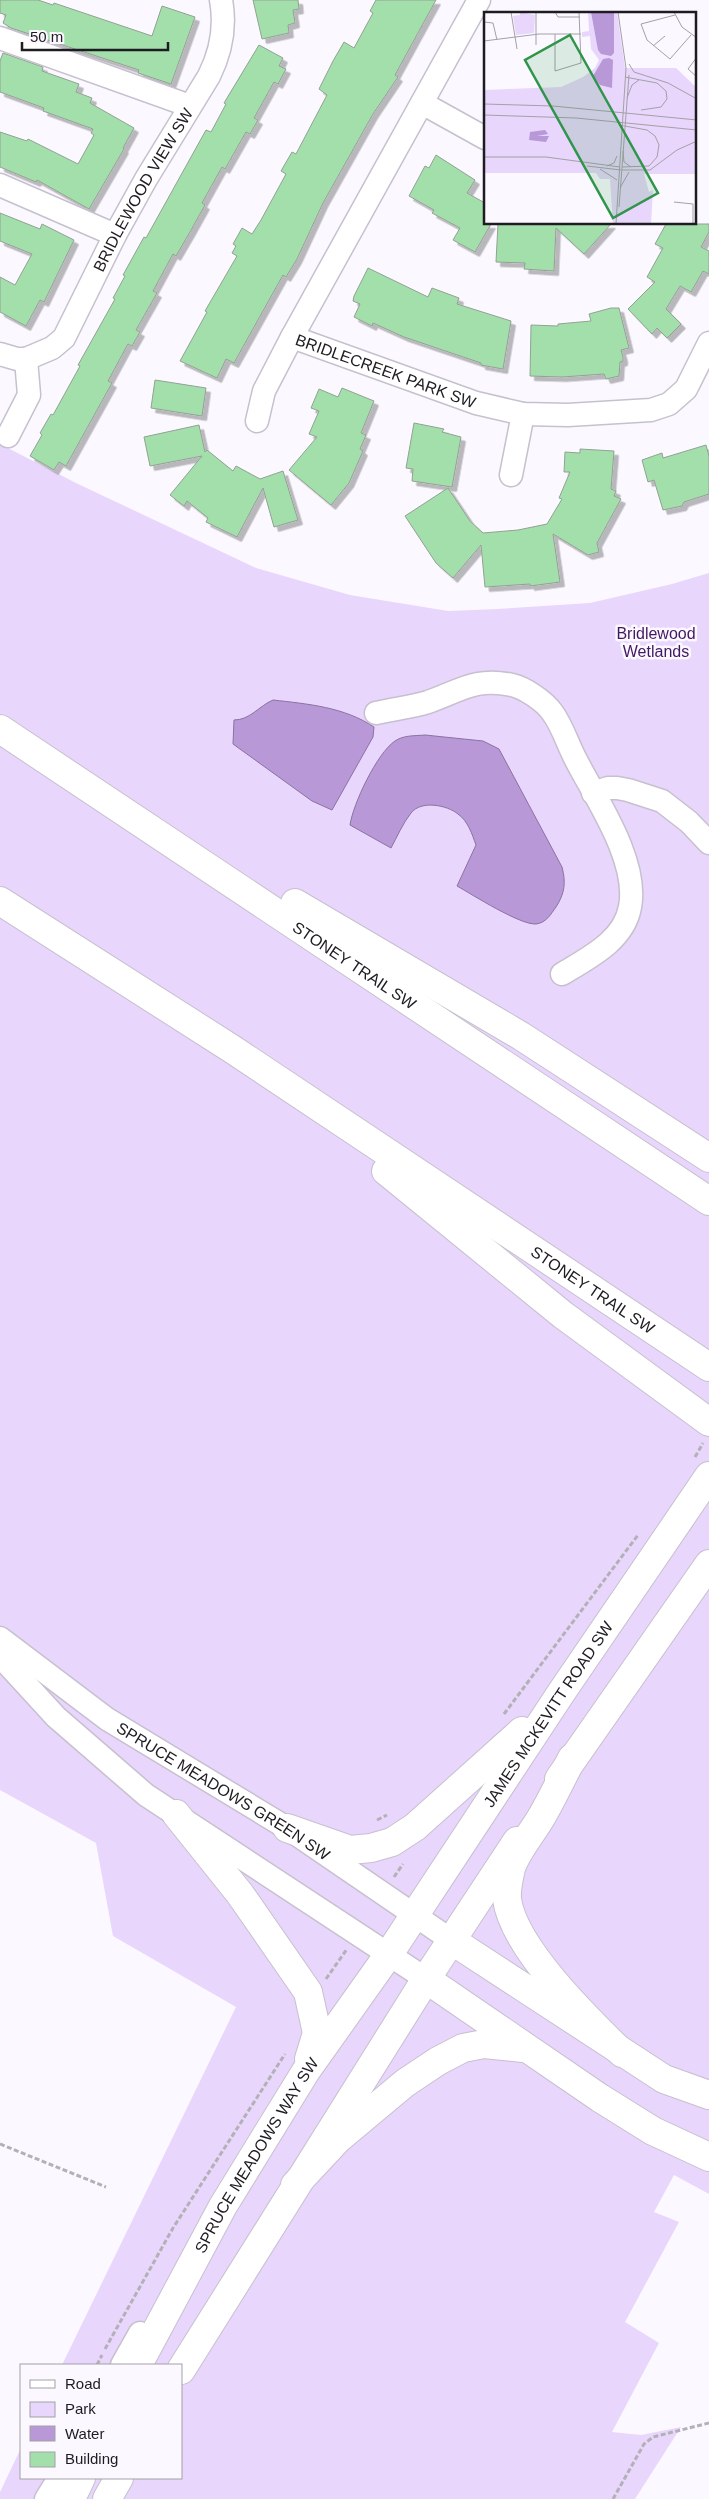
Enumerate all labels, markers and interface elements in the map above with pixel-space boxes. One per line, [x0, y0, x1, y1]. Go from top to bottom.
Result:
inset map [484, 12, 696, 225]
scale bar [22, 20, 169, 52]
text: 50 m [30, 28, 63, 45]
street label: BRIDLEWOOD VIEW SW [90, 105, 197, 274]
street label: BRIDLECREEK PARK SW [293, 331, 479, 411]
park label: Bridlewood Wetlands [616, 625, 696, 660]
street label: STONEY TRAIL SW [290, 918, 420, 1013]
street label: STONEY TRAIL SW [528, 1243, 658, 1338]
street label: JAMES MCKEVITT ROAD SW [480, 1618, 617, 1810]
street label: SPRUCE MEADOWS GREEN SW [114, 1719, 334, 1864]
street label: SPRUCE MEADOWS WAY SW [192, 2054, 322, 2256]
legend [20, 2364, 182, 2479]
text: Road [65, 2375, 101, 2392]
text: Park [65, 2400, 96, 2417]
text: Water [65, 2425, 104, 2442]
text: Building [65, 2450, 118, 2467]

